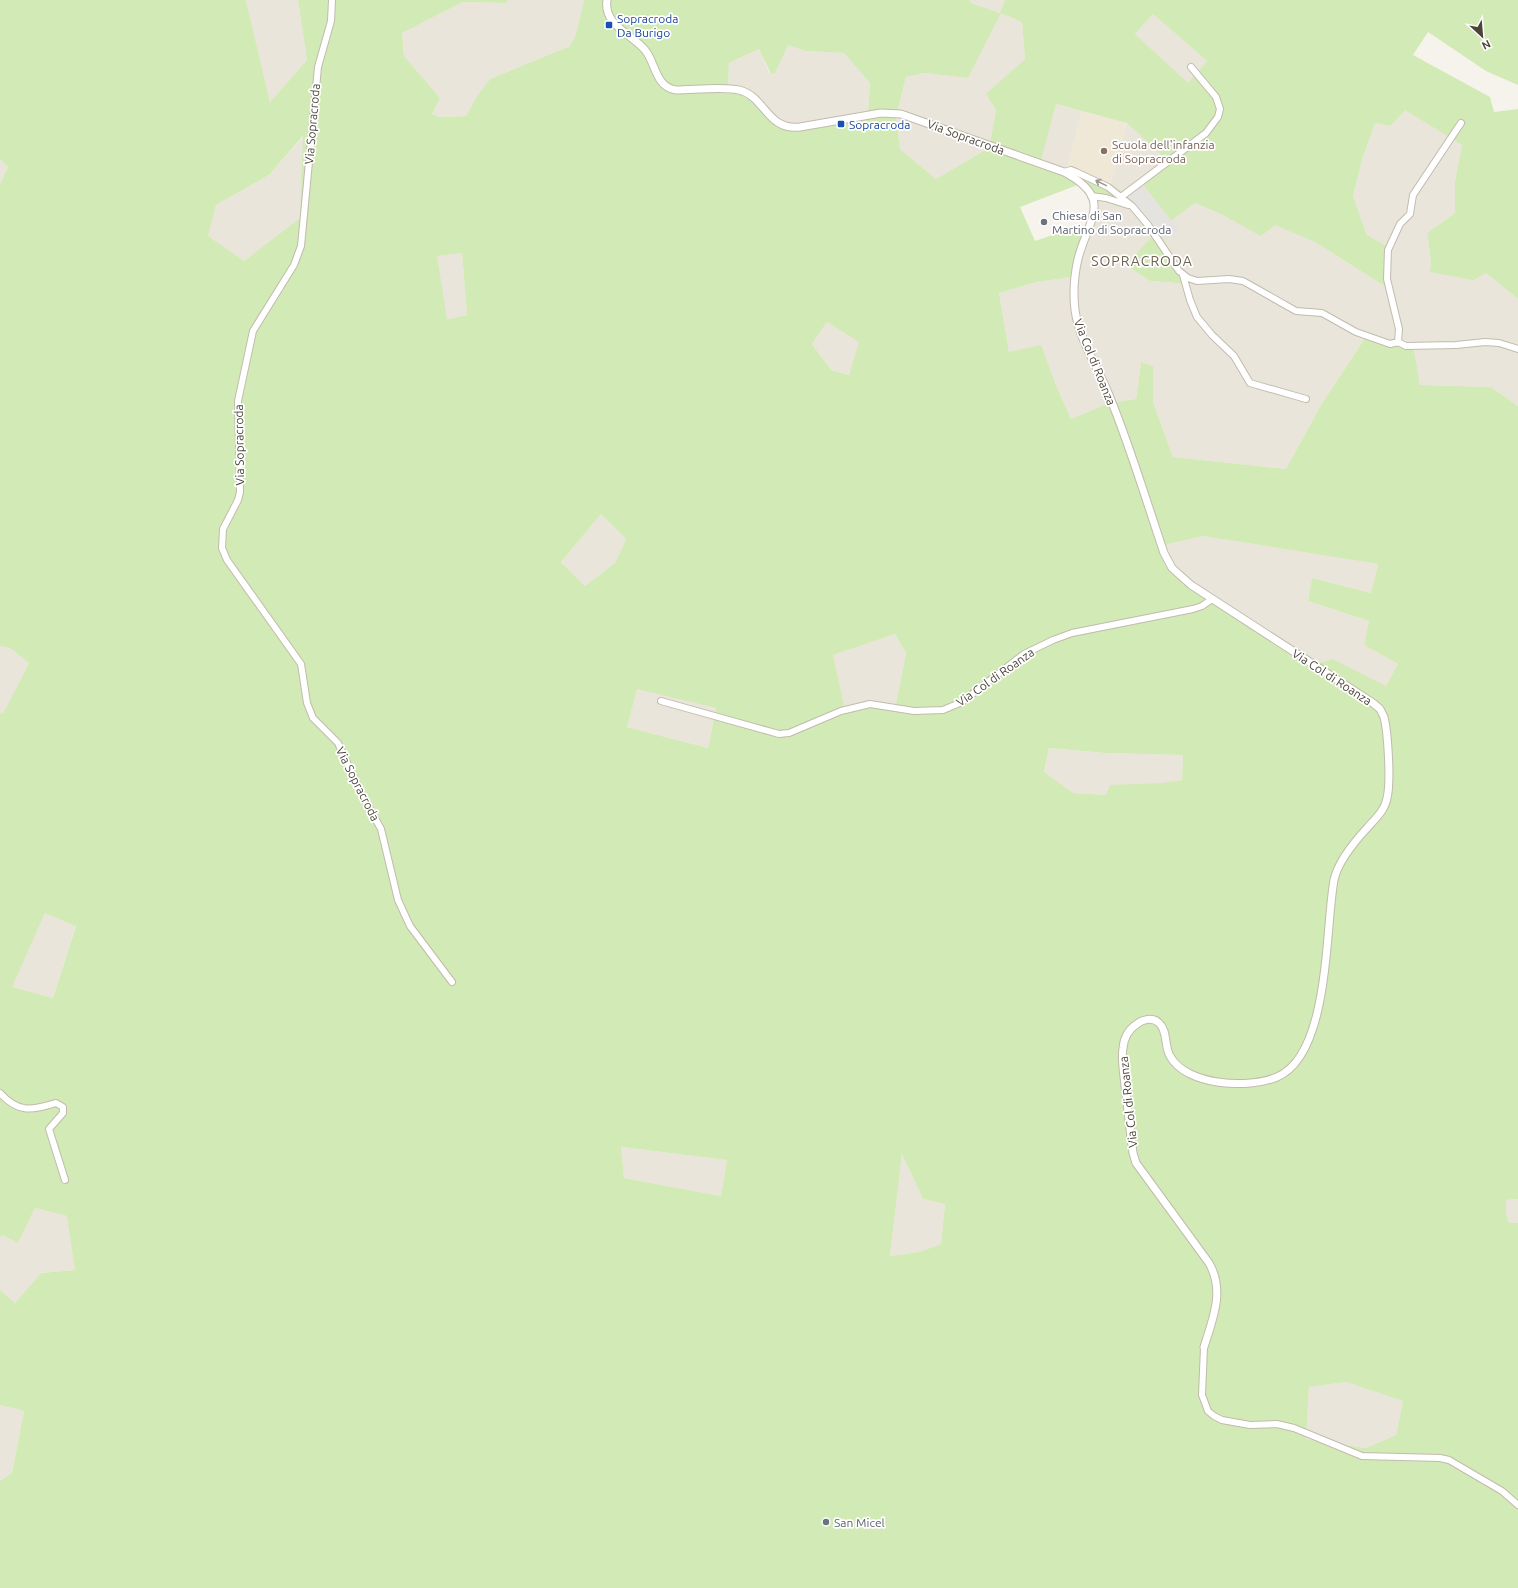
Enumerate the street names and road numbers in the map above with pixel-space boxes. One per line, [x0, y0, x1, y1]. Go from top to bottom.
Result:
street label: Via Sopracroda [302, 83, 322, 165]
street label: Via Sopracroda [926, 117, 1006, 157]
street label: Via Col di Roanza [1072, 317, 1118, 407]
street label: Via Sopracroda [232, 404, 246, 486]
street label: Via Col di Roanza [954, 645, 1036, 709]
street label: Via Col di Roanza [1290, 647, 1374, 707]
street label: Via Sopracroda [334, 745, 382, 823]
street label: Via Col di Roanza [1117, 1056, 1139, 1148]

